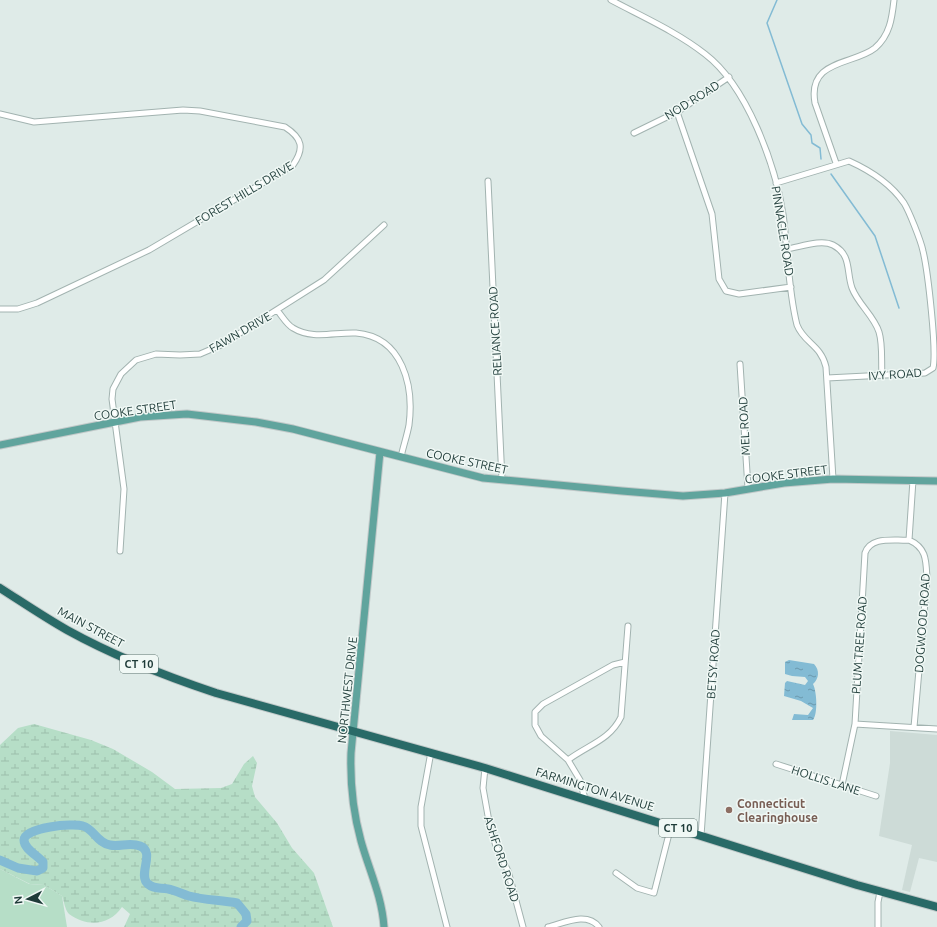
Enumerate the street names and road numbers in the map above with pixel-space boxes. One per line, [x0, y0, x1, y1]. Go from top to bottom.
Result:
street label: NOD ROAD [662, 78, 722, 122]
street label: FOREST HILLS DRIVE [193, 159, 295, 227]
street label: PINNACLE ROAD [769, 185, 797, 277]
street label: RELIANCE ROAD [486, 286, 504, 376]
street label: FAWN DRIVE [207, 309, 274, 355]
street label: IVY ROAD [868, 366, 922, 382]
street label: MEL ROAD [736, 396, 752, 456]
street label: COOKE STREET [93, 398, 177, 422]
street label: COOKE STREET [425, 446, 509, 476]
street label: COOKE STREET [744, 462, 828, 486]
street label: DOGWOOD ROAD [912, 573, 932, 673]
street label: PLUM TREE ROAD [849, 596, 869, 694]
street label: MAIN STREET [56, 604, 127, 650]
street label: BETSY ROAD [704, 629, 722, 699]
street label: NORTHWEST DRIVE [335, 636, 359, 744]
road number: CT 10 [120, 655, 158, 673]
street label: HOLLIS LANE [790, 763, 862, 797]
street label: FARMINGTON AVENUE [534, 765, 656, 813]
street label: ASHFORD ROAD [482, 814, 522, 904]
road number: CT 10 [659, 819, 697, 837]

